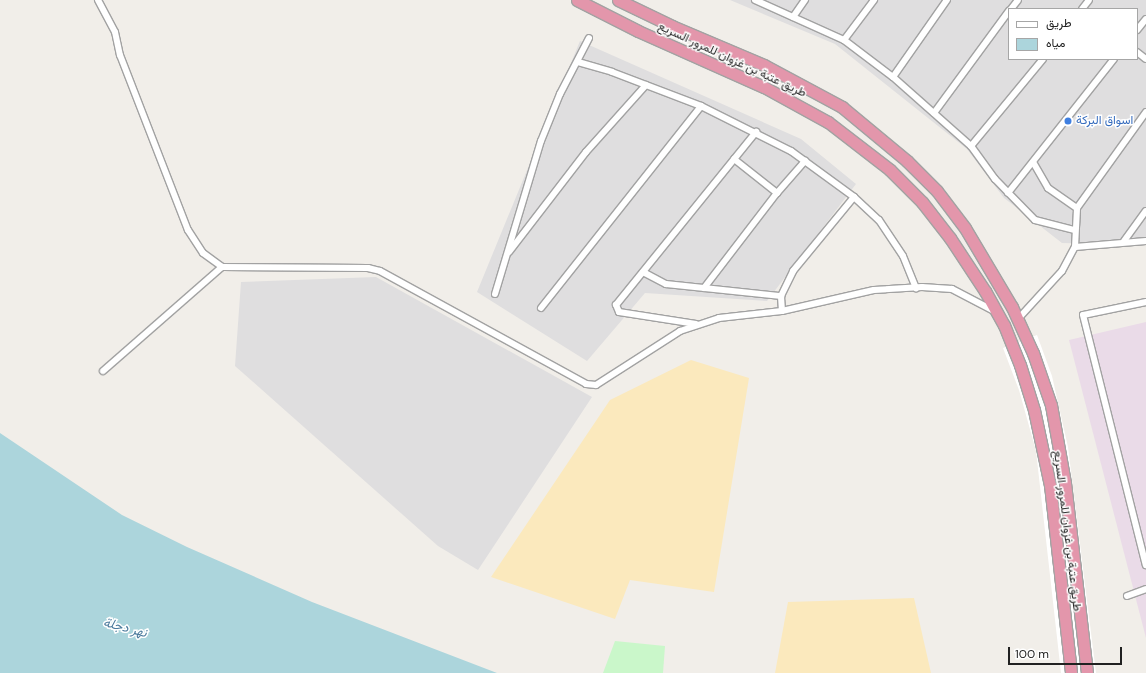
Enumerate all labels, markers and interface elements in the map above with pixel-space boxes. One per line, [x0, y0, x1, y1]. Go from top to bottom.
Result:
legend [1008, 8, 1138, 60]
text: طريق [1046, 15, 1071, 31]
street label: طريق عتبة بن غزوان للمرور السريع [655, 19, 809, 101]
text: مياه [1046, 35, 1065, 51]
place label: اسواق البركة [1076, 114, 1133, 128]
marker: اسواق البركة [1063, 116, 1073, 126]
street label: طريق عتبة بن غزوان للمرور السريع [1050, 450, 1084, 612]
water label: نهر دجلة [101, 615, 149, 641]
scale bar [1010, 639, 1124, 665]
text: 100 m [1015, 646, 1049, 662]

